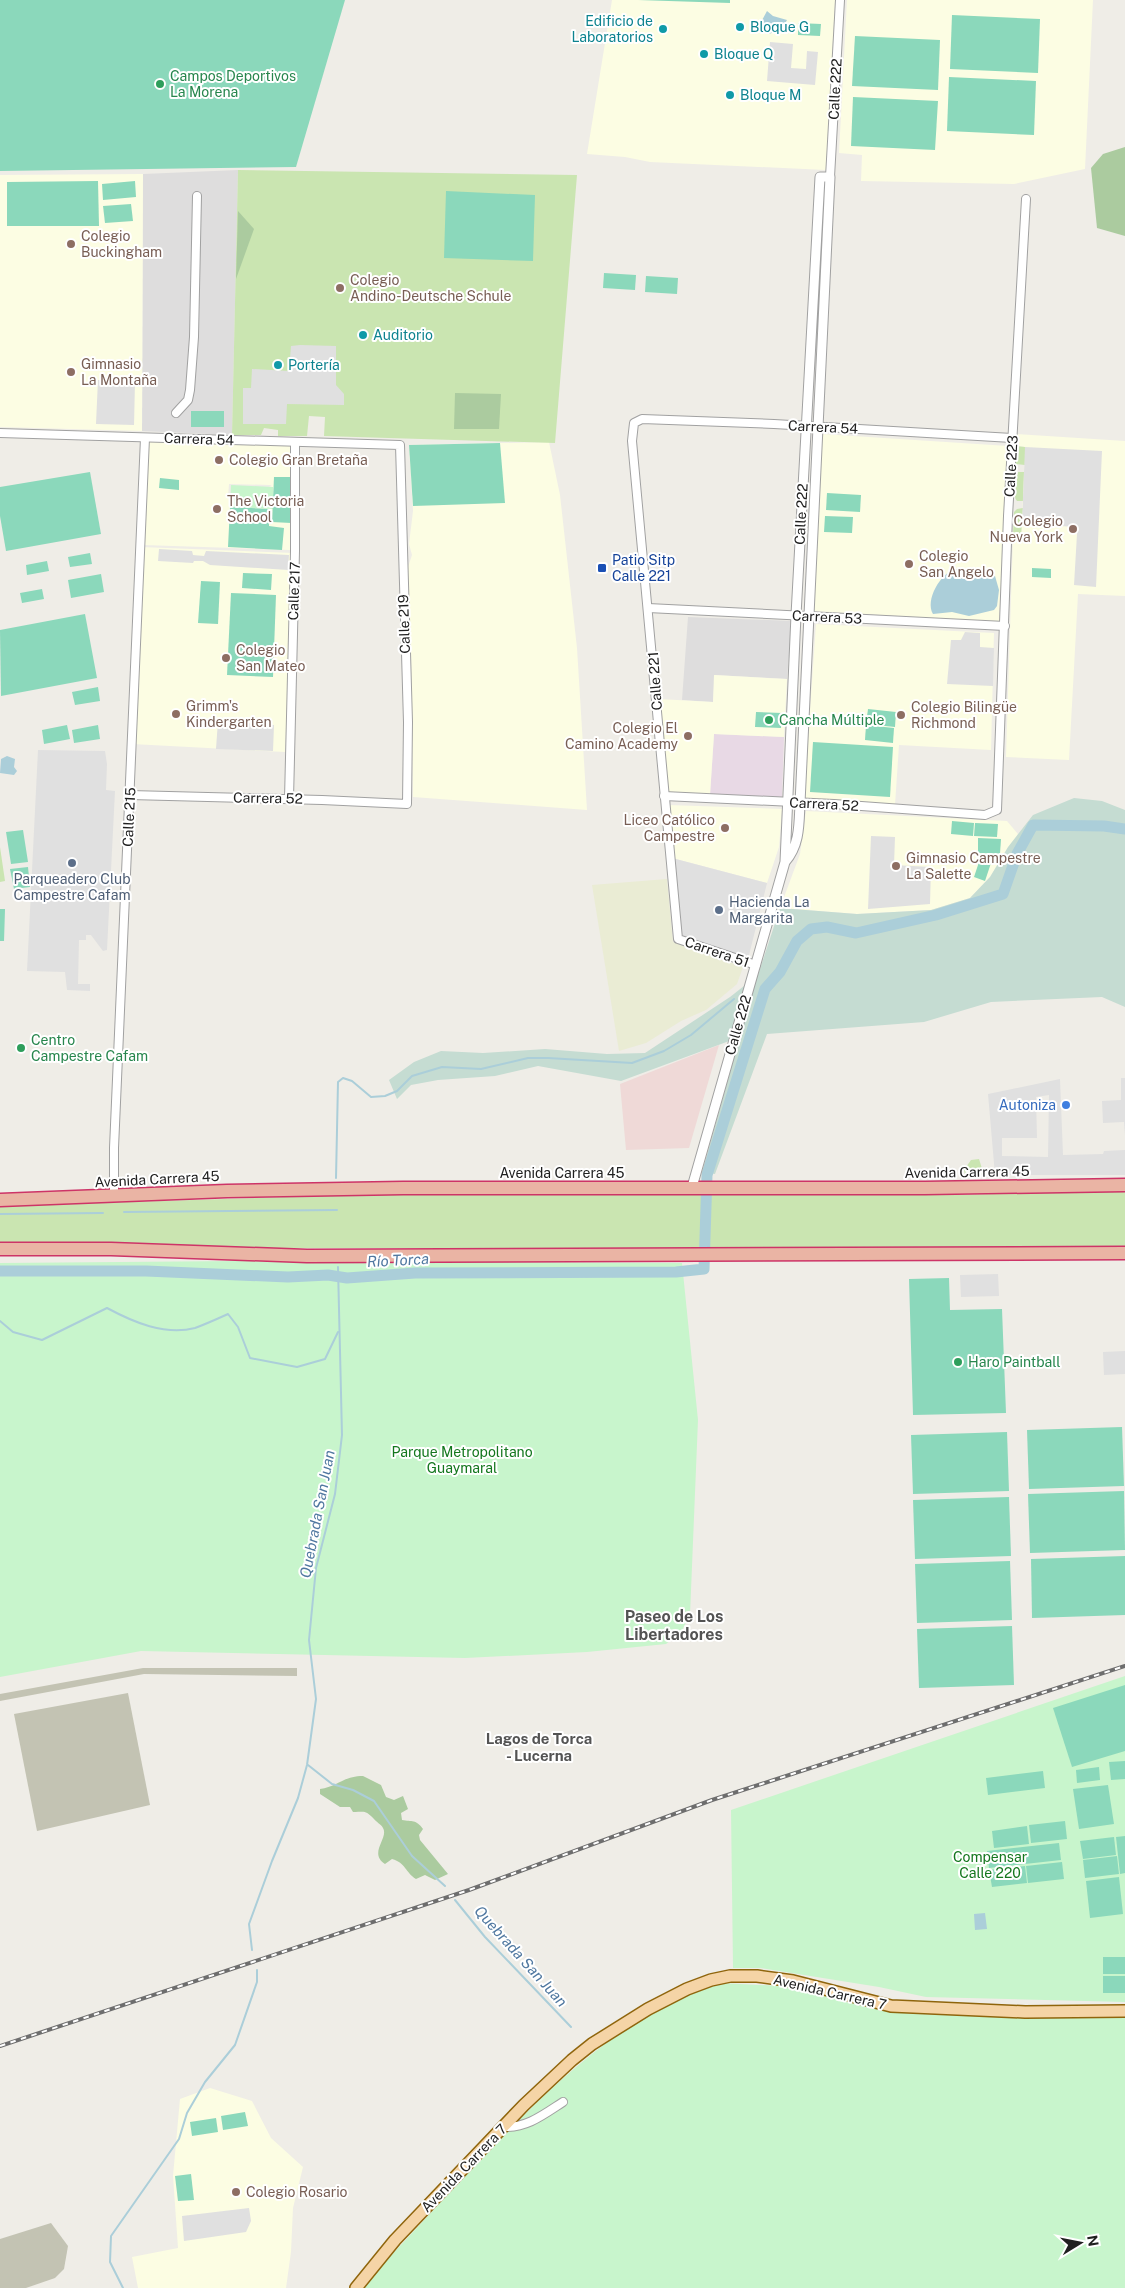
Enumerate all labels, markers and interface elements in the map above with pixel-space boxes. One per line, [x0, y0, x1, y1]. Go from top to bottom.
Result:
place label: Edificio de Laboratorios [571, 13, 653, 45]
place label: Bloque G [750, 19, 809, 35]
marker: Bloque G [734, 21, 746, 33]
marker: Edificio de Laboratorios [657, 23, 669, 35]
place label: Bloque Q [714, 46, 773, 62]
marker: Bloque Q [698, 48, 710, 60]
street label: Calle 222 [825, 58, 845, 120]
place label: Campos Deportivos La Morena [170, 68, 296, 100]
marker: Campos Deportivos La Morena [154, 78, 166, 90]
place label: Bloque M [740, 87, 801, 103]
marker: Bloque M [724, 89, 736, 101]
place label: Colegio Buckingham [81, 228, 162, 260]
marker: Colegio Buckingham [65, 238, 77, 250]
place label: Colegio Andino-Deutsche Schule [350, 272, 512, 304]
marker: Colegio Andino-Deutsche Schule [334, 282, 346, 294]
place label: Auditorio [373, 327, 433, 343]
marker: Auditorio [357, 329, 369, 341]
place label: Gimnasio La Montaña [81, 356, 157, 388]
place label: Portería [288, 357, 340, 373]
marker: Portería [272, 359, 284, 371]
marker: Gimnasio La Montaña [65, 366, 77, 378]
street label: Carrera 54 [788, 417, 859, 437]
street label: Carrera 54 [164, 430, 235, 448]
street label: Calle 223 [1001, 434, 1021, 497]
place label: Colegio Gran Bretaña [229, 452, 368, 468]
marker: Colegio Gran Bretaña [213, 454, 225, 466]
street label: Calle 222 [791, 483, 811, 545]
place label: The Victoria School [227, 493, 304, 525]
marker: The Victoria School [211, 503, 223, 515]
place label: Colegio Nueva York [990, 513, 1063, 545]
marker: Colegio Nueva York [1067, 523, 1079, 535]
place label: Colegio San Angelo [919, 548, 994, 580]
place label: Patio Sitp Calle 221 [612, 552, 675, 584]
marker: Colegio San Angelo [903, 558, 915, 570]
street label: Calle 217 [285, 561, 303, 621]
marker: Patio Sitp Calle 221 [596, 562, 608, 574]
street label: Calle 219 [395, 594, 413, 654]
street label: Carrera 53 [792, 607, 863, 627]
place label: Colegio San Mateo [236, 642, 306, 674]
street label: Calle 221 [645, 651, 665, 711]
marker: Colegio San Mateo [220, 652, 232, 664]
place label: Grimm's Kindergarten [186, 698, 272, 730]
place label: Colegio Bilingüe Richmond [911, 699, 1017, 731]
marker: Grimm's Kindergarten [170, 708, 182, 720]
marker: Colegio Bilingüe Richmond [895, 709, 907, 721]
place label: Cancha Múltiple [779, 712, 885, 728]
marker: Cancha Múltiple [763, 714, 775, 726]
place label: Colegio El Camino Academy [565, 720, 679, 752]
marker: Colegio El Camino Academy [682, 730, 694, 742]
street label: Calle 215 [119, 787, 139, 847]
street label: Carrera 52 [233, 789, 303, 807]
street label: Carrera 52 [789, 794, 859, 814]
place label: Liceo Católico Campestre [623, 812, 715, 844]
marker: Liceo Católico Campestre [719, 822, 731, 834]
place label: Gimnasio Campestre La Salette [906, 850, 1041, 882]
marker: Parqueadero Club Campestre Cafam [66, 857, 78, 869]
marker: Gimnasio Campestre La Salette [890, 860, 902, 872]
place label: Parqueadero Club Campestre Cafam [13, 871, 131, 903]
place label: Hacienda La Margarita [729, 894, 810, 926]
marker: Hacienda La Margarita [713, 904, 725, 916]
street label: Carrera 51 [683, 934, 751, 970]
street label: Calle 222 [722, 993, 754, 1057]
place label: Centro Campestre Cafam [31, 1032, 148, 1064]
marker: Centro Campestre Cafam [15, 1042, 27, 1054]
place label: Autoniza [999, 1097, 1056, 1113]
marker: Autoniza [1060, 1099, 1072, 1111]
street label: Avenida Carrera 45 [904, 1163, 1030, 1181]
street label: Avenida Carrera 45 [499, 1165, 625, 1181]
street label: Avenida Carrera 45 [94, 1168, 220, 1190]
water label: Río Torca [367, 1250, 429, 1270]
place label: Haro Paintball [968, 1354, 1061, 1370]
marker: Haro Paintball [952, 1356, 964, 1368]
park label: Parque Metropolitano Guaymaral [391, 1444, 533, 1476]
water label: Quebrada San Juan [296, 1449, 338, 1579]
district label: Paseo de Los Libertadores [625, 1607, 723, 1644]
district label: Lagos de Torca - Lucerna [486, 1730, 592, 1764]
park label: Compensar Calle 220 [953, 1849, 1027, 1881]
water label: Quebrada San Juan [471, 1902, 571, 2010]
street label: Avenida Carrera 7 [772, 1971, 888, 2013]
street label: Avenida Carrera 7 [418, 2121, 510, 2215]
place label: Colegio Rosario [246, 2184, 348, 2200]
marker: Colegio Rosario [230, 2186, 242, 2198]
north arrow [1055, 2218, 1105, 2268]
text: N [1084, 2234, 1102, 2248]

